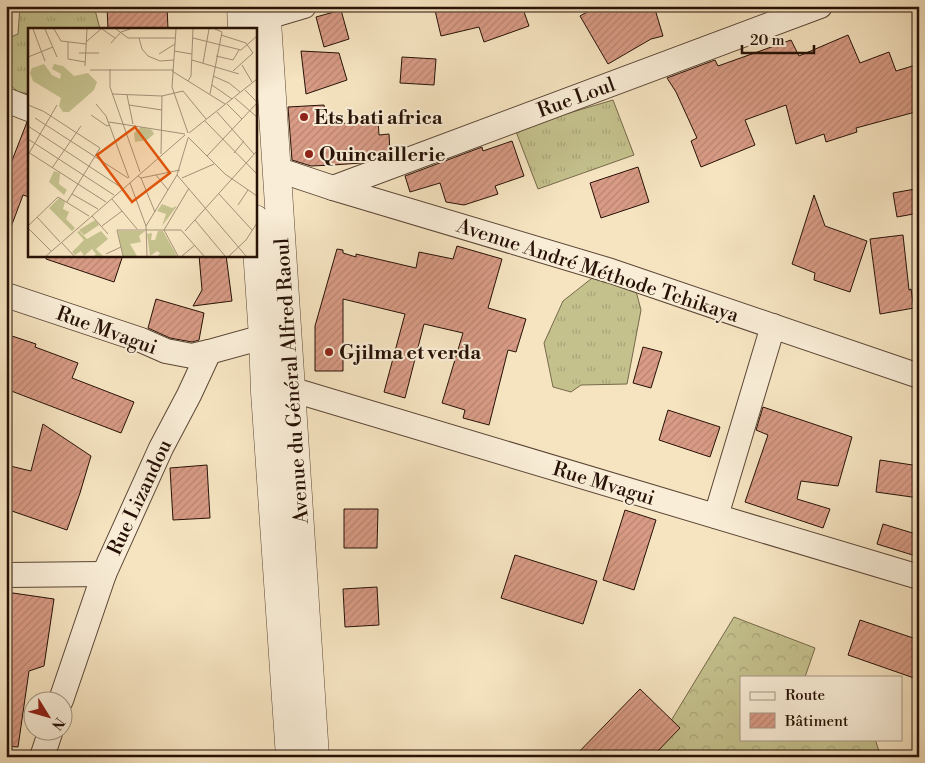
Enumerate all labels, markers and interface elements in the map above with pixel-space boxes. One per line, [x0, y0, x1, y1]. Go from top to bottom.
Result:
scale bar [742, 22, 815, 54]
inset map [28, 28, 256, 256]
text: 20 m [750, 31, 785, 50]
street label: Rue Loul [534, 73, 619, 124]
place label: Ets bati africa [314, 106, 443, 131]
marker: Ets bati africa [298, 111, 310, 123]
place label: Quincaillerie [319, 143, 446, 168]
marker: Quincaillerie [303, 148, 315, 160]
street label: Avenue André Méthode Tchikaya [452, 214, 743, 329]
street label: Avenue du Général Alfred Raoul [270, 237, 315, 526]
street label: Rue Mvagui [53, 302, 161, 361]
place label: Gjilma et verda [339, 341, 481, 366]
marker: Gjilma et verda [323, 346, 335, 358]
street label: Rue Lizandou [103, 435, 178, 560]
street label: Rue Mvagui [549, 457, 658, 512]
legend [740, 676, 902, 740]
text: Route [785, 686, 825, 705]
north arrow [22, 690, 72, 740]
text: Bâtiment [784, 712, 849, 731]
text: N [47, 713, 68, 733]

